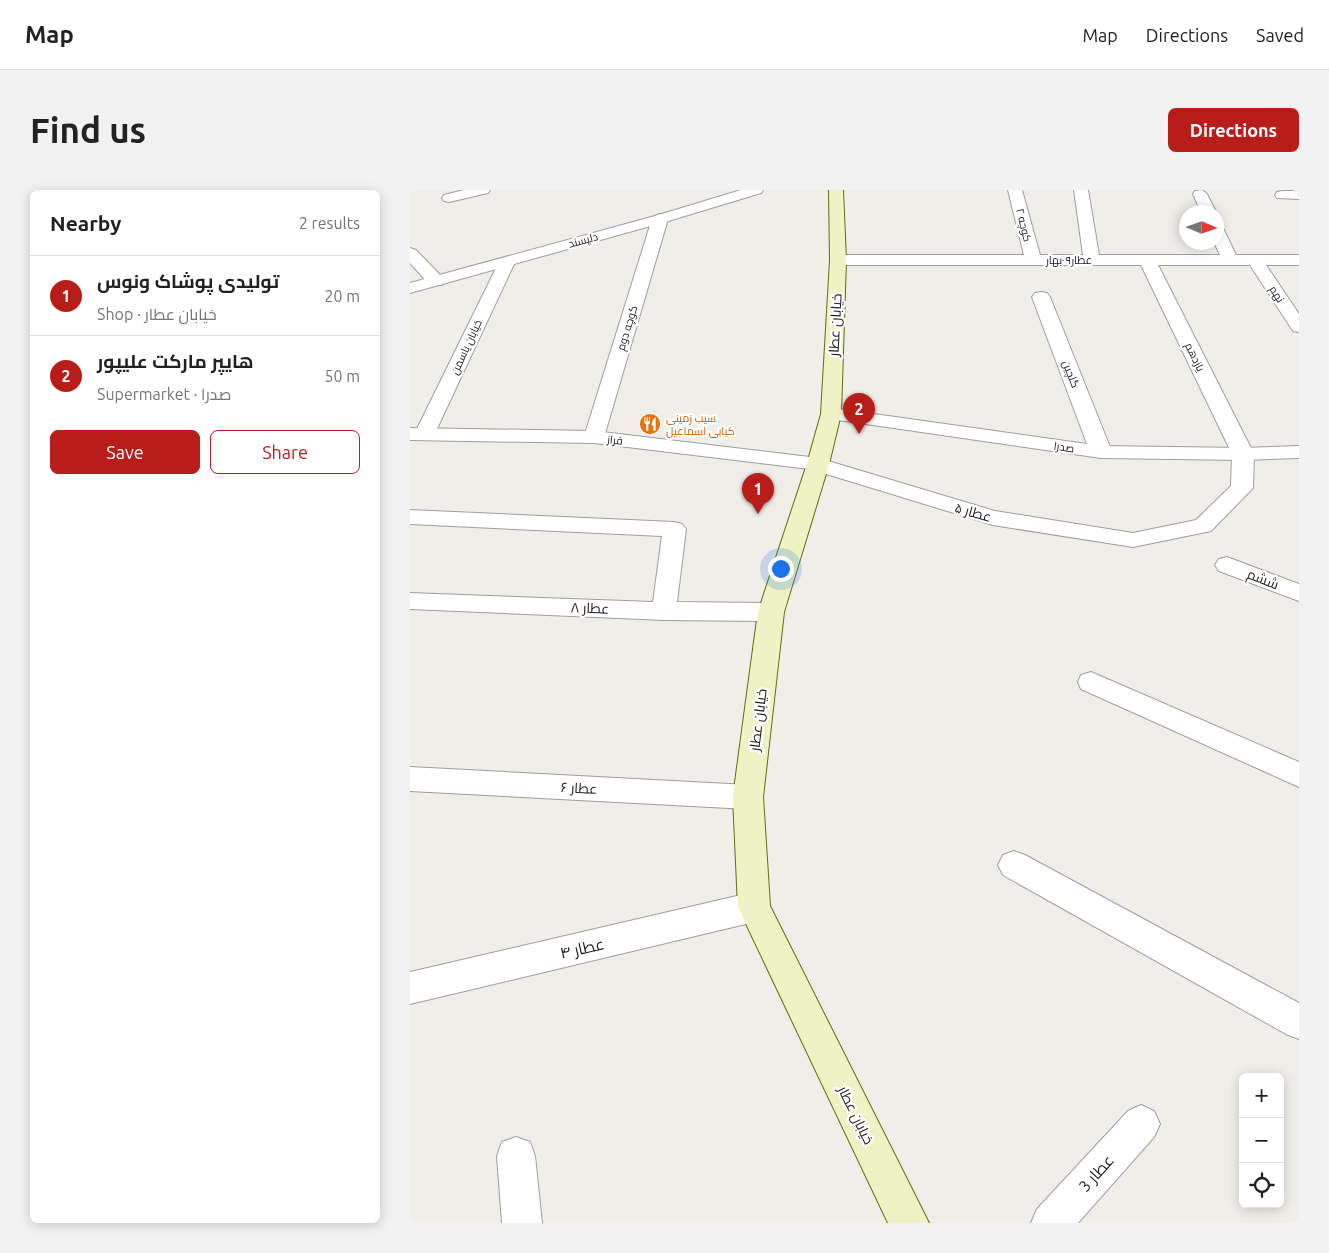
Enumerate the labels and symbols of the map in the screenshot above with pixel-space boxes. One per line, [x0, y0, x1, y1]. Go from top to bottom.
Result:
north arrow [1179, 205, 1224, 250]
street label: کوچه ۲ [1013, 207, 1034, 243]
street label: دلپسند [567, 230, 599, 251]
street label: عطار۹-بهار [1045, 254, 1092, 267]
street label: نهم [1266, 283, 1287, 306]
street label: خیابان عطار [825, 293, 845, 358]
street label: کوچه دوم [614, 304, 641, 353]
street label: خیابان یاسمن [448, 318, 485, 377]
street label: یازدهم [1181, 341, 1207, 374]
street label: گلچین [1059, 359, 1082, 390]
pin: 2 [843, 393, 875, 434]
restaurant icon: سیب زمینی کبابی اسماعیل [638, 412, 662, 436]
place label: سیب زمینی کبابی اسماعیل [666, 412, 735, 438]
street label: فراز [605, 433, 624, 448]
street label: صدرا [1053, 440, 1075, 455]
pin: 1 [742, 473, 774, 514]
street label: عطار ۵ [953, 499, 993, 525]
your location [768, 556, 794, 582]
street label: ششم [1244, 566, 1281, 594]
street label: عطار ۸ [570, 599, 610, 617]
street label: خیابان عطار [746, 688, 770, 753]
street label: عطار ۶ [560, 779, 598, 797]
street label: عطار ۴ [558, 934, 606, 963]
street label: خیابان عطار [835, 1082, 877, 1147]
street label: عطار 3 [1075, 1151, 1118, 1196]

